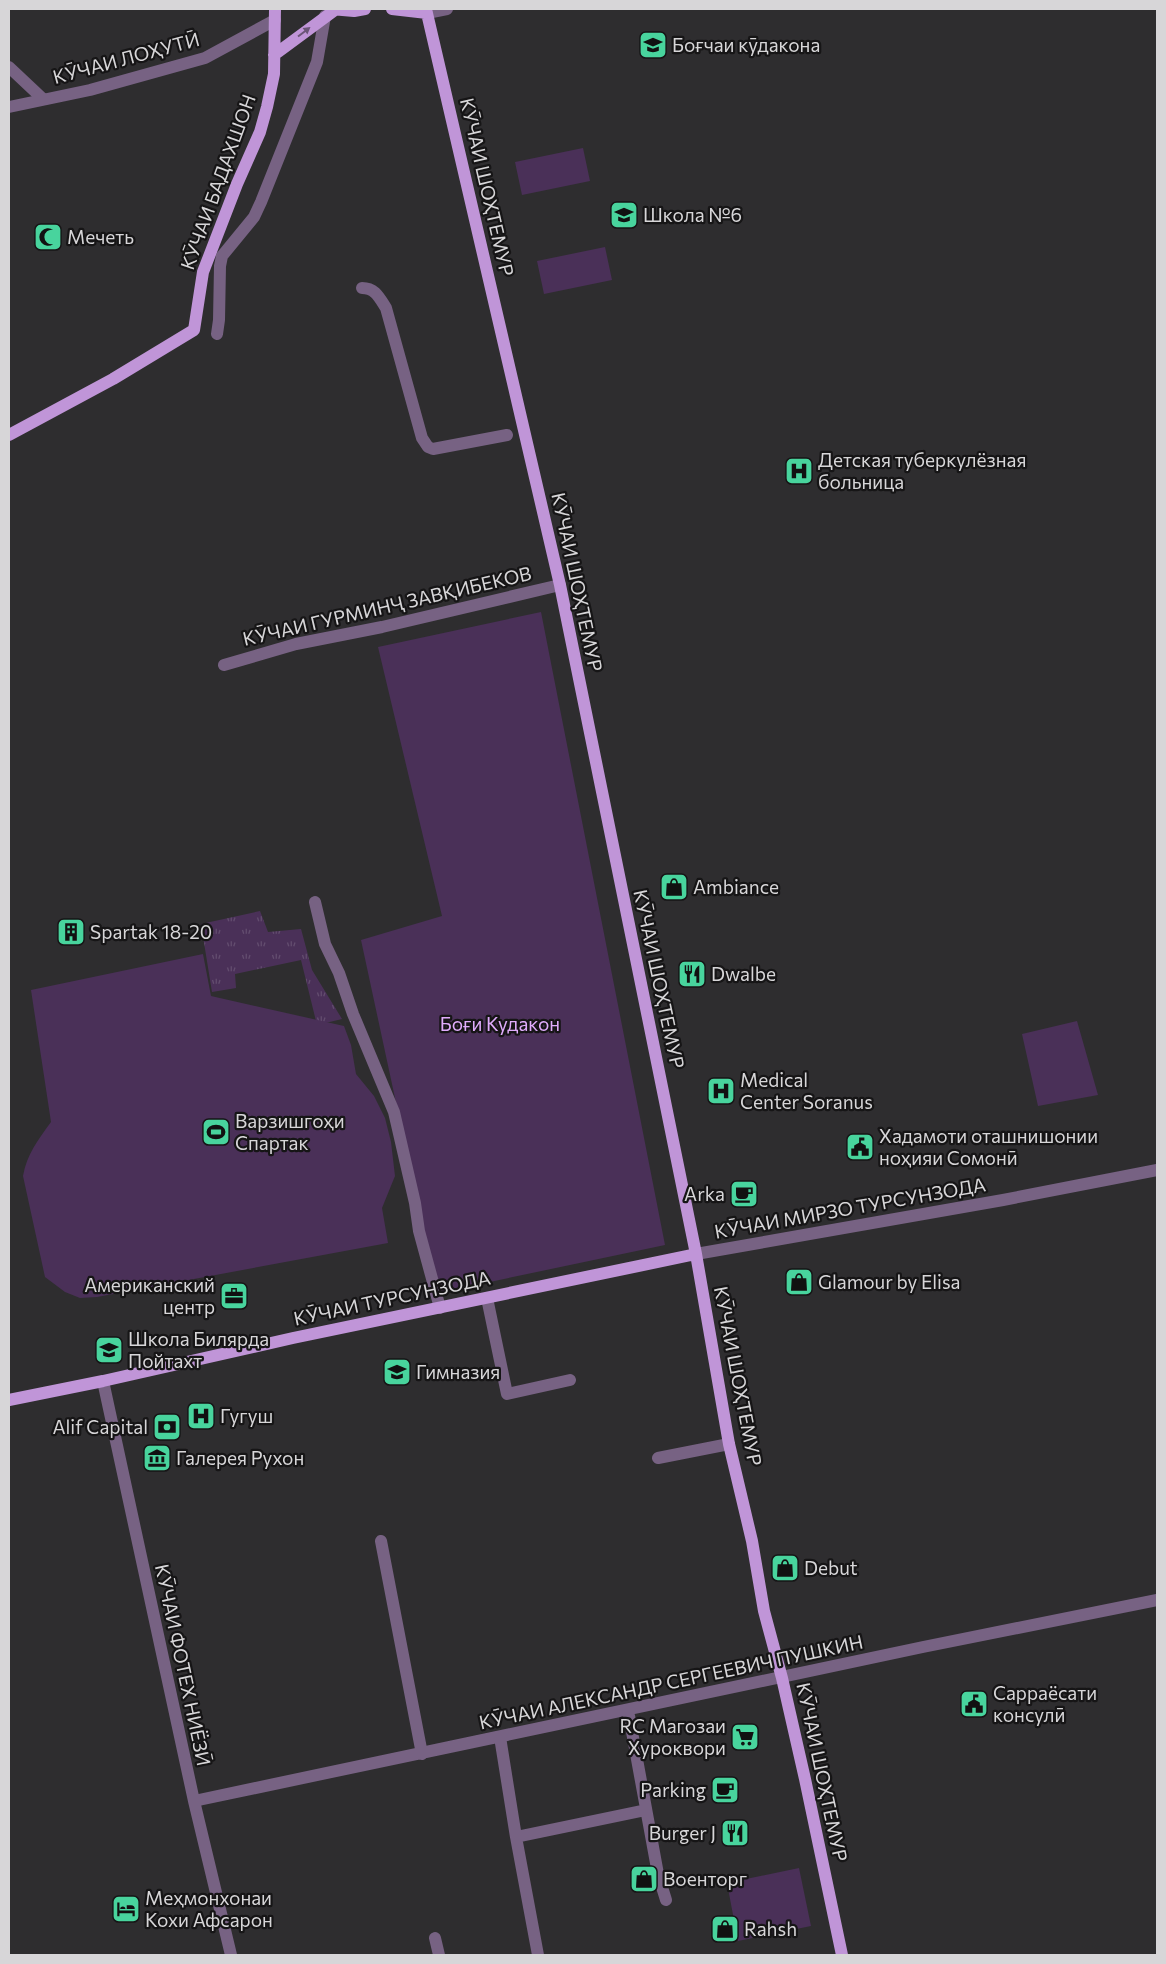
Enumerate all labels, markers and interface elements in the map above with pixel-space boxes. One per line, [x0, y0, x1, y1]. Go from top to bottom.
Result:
street label: КӮЧАИ ЛОҲУТӢ [50, 27, 202, 88]
one-way arrow [297, 27, 311, 37]
school or university icon: Боғчаи кӯдакона [638, 30, 668, 60]
place label: Боғчаи кӯдакона [672, 33, 820, 56]
street label: КӮЧАИ БАДАХШОН [175, 91, 260, 273]
street label: КӮЧАИ ШОҲТЕМУР [456, 95, 519, 278]
school or university icon: Школа №6 [609, 200, 639, 230]
place label: Школа №6 [643, 203, 742, 226]
mosque icon: Мечеть [33, 222, 63, 252]
place label: Мечеть [67, 225, 134, 248]
place label: Детская туберкулёзная больница [818, 448, 1026, 493]
hospital icon: Детская туберкулёзная больница [784, 456, 814, 486]
street label: КӮЧАИ ШОҲТЕМУР [547, 490, 608, 674]
street label: КӮЧАИ ГУРМИНҶ ЗАВҚИБЕКОВ [240, 561, 533, 650]
shop icon: Ambiance [659, 872, 689, 902]
place label: Ambiance [693, 875, 779, 898]
street label: КӮЧАИ ШОҲТЕМУР [629, 887, 690, 1071]
building icon: Spartak 18-20 [56, 917, 86, 947]
place label: Spartak 18-20 [90, 920, 212, 943]
restaurant icon: Dwalbe [677, 959, 707, 989]
place label: Dwalbe [711, 962, 776, 985]
park label: Боғи Кудакон [440, 1012, 560, 1035]
place label: Medical Center Soranus [740, 1068, 873, 1113]
hospital icon: Medical Center Soranus [706, 1076, 736, 1106]
place label: Варзишгоҳи Спартак [235, 1109, 345, 1154]
sports icon: Варзишгоҳи Спартак [201, 1117, 231, 1147]
place label: Хадамоти оташнишонии ноҳияи Сомонӣ [879, 1124, 1098, 1169]
public building icon: Хадамоти оташнишонии ноҳияи Сомонӣ [845, 1132, 875, 1162]
street label: КӮЧАИ МИРЗО ТУРСУНЗОДА [712, 1172, 987, 1243]
cafe icon: Arka [729, 1179, 759, 1209]
place label: Arka [684, 1182, 725, 1205]
street label: КӮЧАИ ТУРСУНЗОДА [291, 1265, 492, 1330]
shop icon: Glamour by Elisa [784, 1267, 814, 1297]
place label: Glamour by Elisa [818, 1270, 961, 1293]
place label: Американский центр [84, 1273, 215, 1318]
office icon: Американский центр [219, 1281, 249, 1311]
street label: КӮЧАИ ШОҲТЕМУР [710, 1284, 767, 1468]
place label: Школа Билярда Пойтахт [128, 1327, 269, 1372]
school or university icon: Школа Билярда Пойтахт [94, 1335, 124, 1365]
school or university icon: Гимназия [382, 1357, 412, 1387]
place label: Гимназия [416, 1360, 500, 1383]
hospital icon: Гугуш [186, 1401, 216, 1431]
place label: Гугуш [220, 1404, 273, 1427]
bank icon: Alif Capital [152, 1412, 182, 1442]
place label: Alif Capital [52, 1415, 148, 1438]
museum icon: Галерея Рухон [142, 1443, 172, 1473]
place label: Галерея Рухон [176, 1446, 304, 1469]
shop icon: Debut [770, 1553, 800, 1583]
place label: Debut [804, 1556, 858, 1579]
street label: КӮЧАИ ФОТЕХ НИЁЗӢ [151, 1562, 216, 1768]
street label: КӮЧАИ АЛЕКСАНДР СЕРГЕЕВИЧ ПУШКИН [477, 1630, 865, 1733]
street label: КӮЧАИ ШОҲТЕМУР [792, 1680, 853, 1864]
place label: Сарраёсати консулӣ [993, 1681, 1097, 1726]
public building icon: Сарраёсати консулӣ [959, 1689, 989, 1719]
place label: RC Магозаи Хуроквори [620, 1714, 726, 1759]
supermarket icon: RC Магозаи Хуроквори [730, 1722, 760, 1752]
cafe icon: Parking [710, 1775, 740, 1805]
place label: Parking [640, 1778, 706, 1801]
restaurant icon: Burger J [720, 1818, 750, 1848]
place label: Burger J [649, 1821, 716, 1844]
shop icon: Военторг [629, 1864, 659, 1894]
place label: Военторг [663, 1867, 747, 1890]
place label: Меҳмонхонаи Кохи Афсарон [145, 1886, 273, 1931]
hotel icon: Меҳмонхонаи Кохи Афсарон [111, 1894, 141, 1924]
shop icon: Rahsh [710, 1914, 740, 1944]
place label: Rahsh [744, 1917, 797, 1940]

